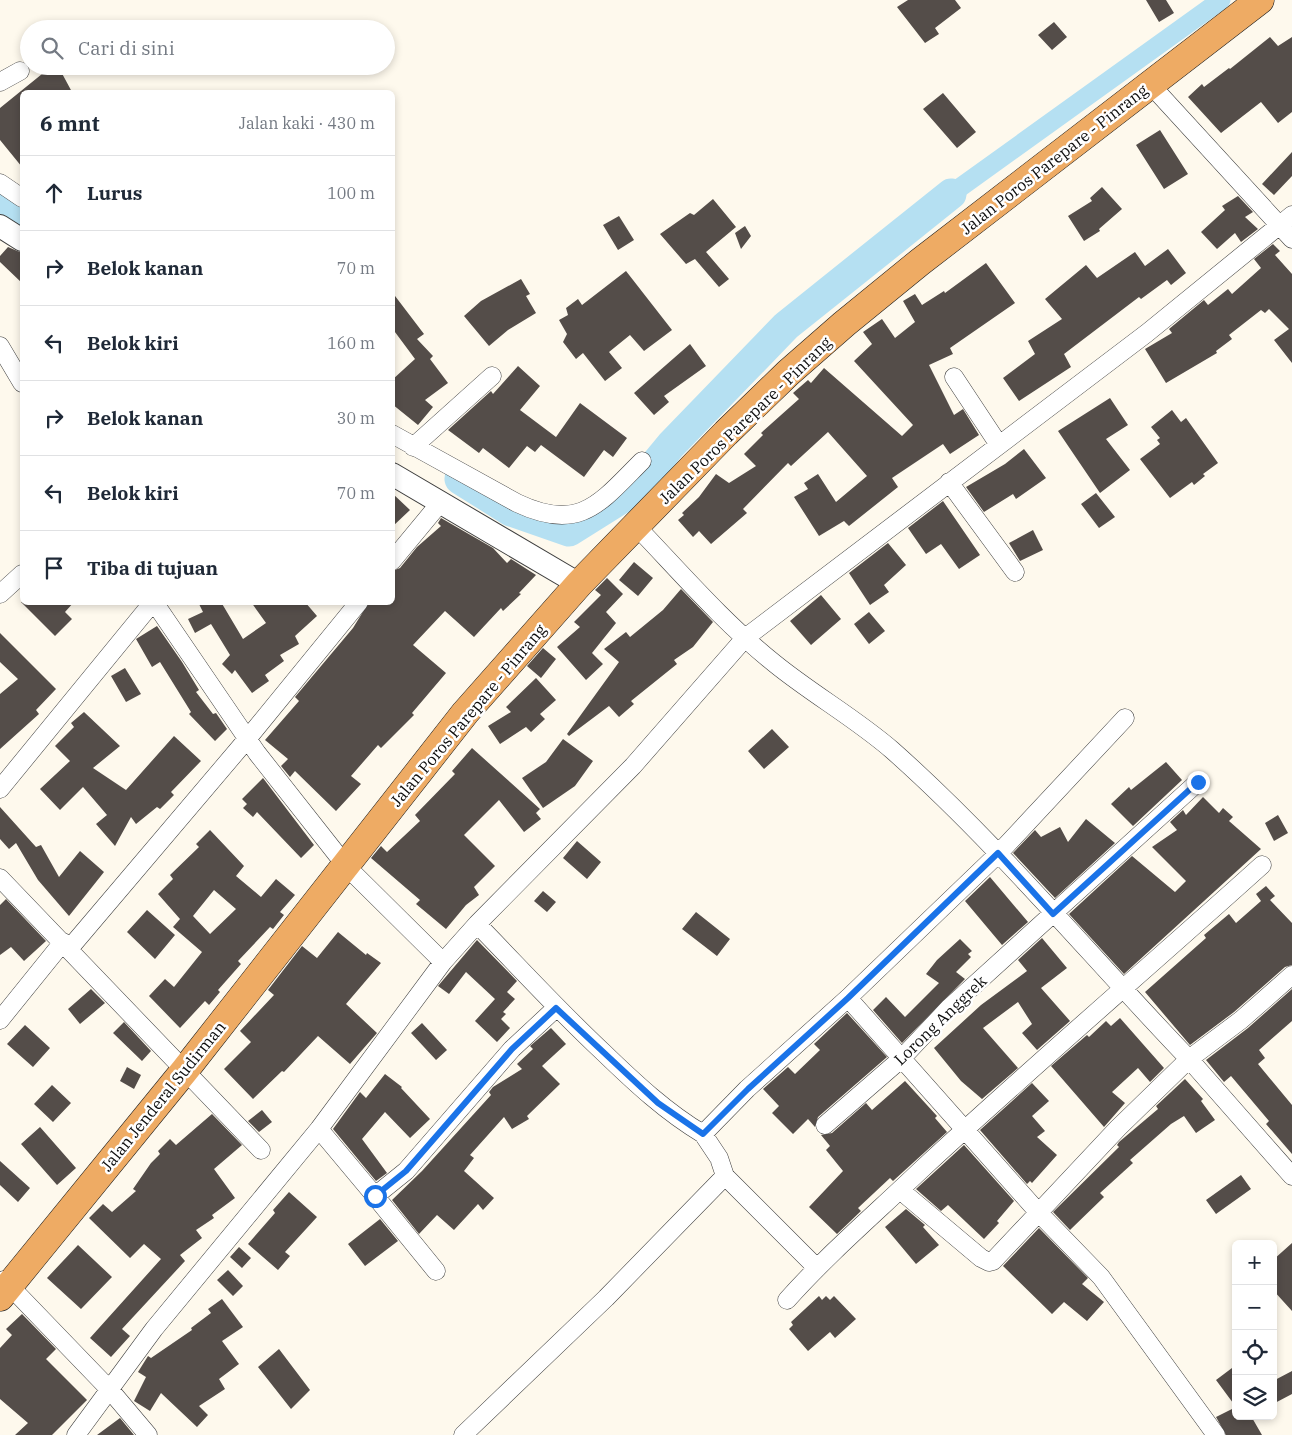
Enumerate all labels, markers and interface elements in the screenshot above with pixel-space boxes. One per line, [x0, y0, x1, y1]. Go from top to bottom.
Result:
search box [20, 20, 395, 75]
icon: search [38, 34, 66, 62]
text: Cari di sini [78, 36, 175, 60]
street label: Jalan Poros Parepare - Pinrang [956, 80, 1152, 238]
text: 6 mnt [40, 109, 100, 137]
text: Jalan kaki · 430 m [239, 113, 375, 133]
icon: ahead [40, 179, 68, 207]
text: Lurus [87, 181, 142, 205]
text: 100 m [327, 183, 375, 203]
icon: right [40, 254, 68, 282]
text: Belok kanan [87, 256, 203, 280]
text: 70 m [337, 258, 375, 278]
icon: left [40, 329, 68, 357]
text: Belok kiri [87, 331, 179, 355]
street label: Jalan Poros Parepare - Pinrang [655, 332, 836, 508]
text: 160 m [327, 333, 375, 353]
icon: right [40, 404, 68, 432]
text: Belok kanan [87, 406, 203, 430]
text: 30 m [337, 408, 375, 428]
icon: left [40, 479, 68, 507]
text: Belok kiri [87, 481, 179, 505]
text: 70 m [337, 483, 375, 503]
icon: arrive [40, 554, 68, 582]
text: Tiba di tujuan [87, 556, 218, 580]
street label: Jalan Poros Parepare - Pinrang [386, 619, 550, 810]
route end [1187, 771, 1210, 794]
street label: Lorong Anggrek [890, 970, 991, 1069]
street label: Jalan Jenderal Sudirman [96, 1017, 230, 1175]
route start [364, 1185, 387, 1208]
map controls [1232, 1240, 1277, 1420]
button: + [1232, 1240, 1277, 1285]
button: − [1232, 1285, 1277, 1330]
button: locate [1232, 1330, 1277, 1375]
button: layers [1232, 1375, 1277, 1420]

